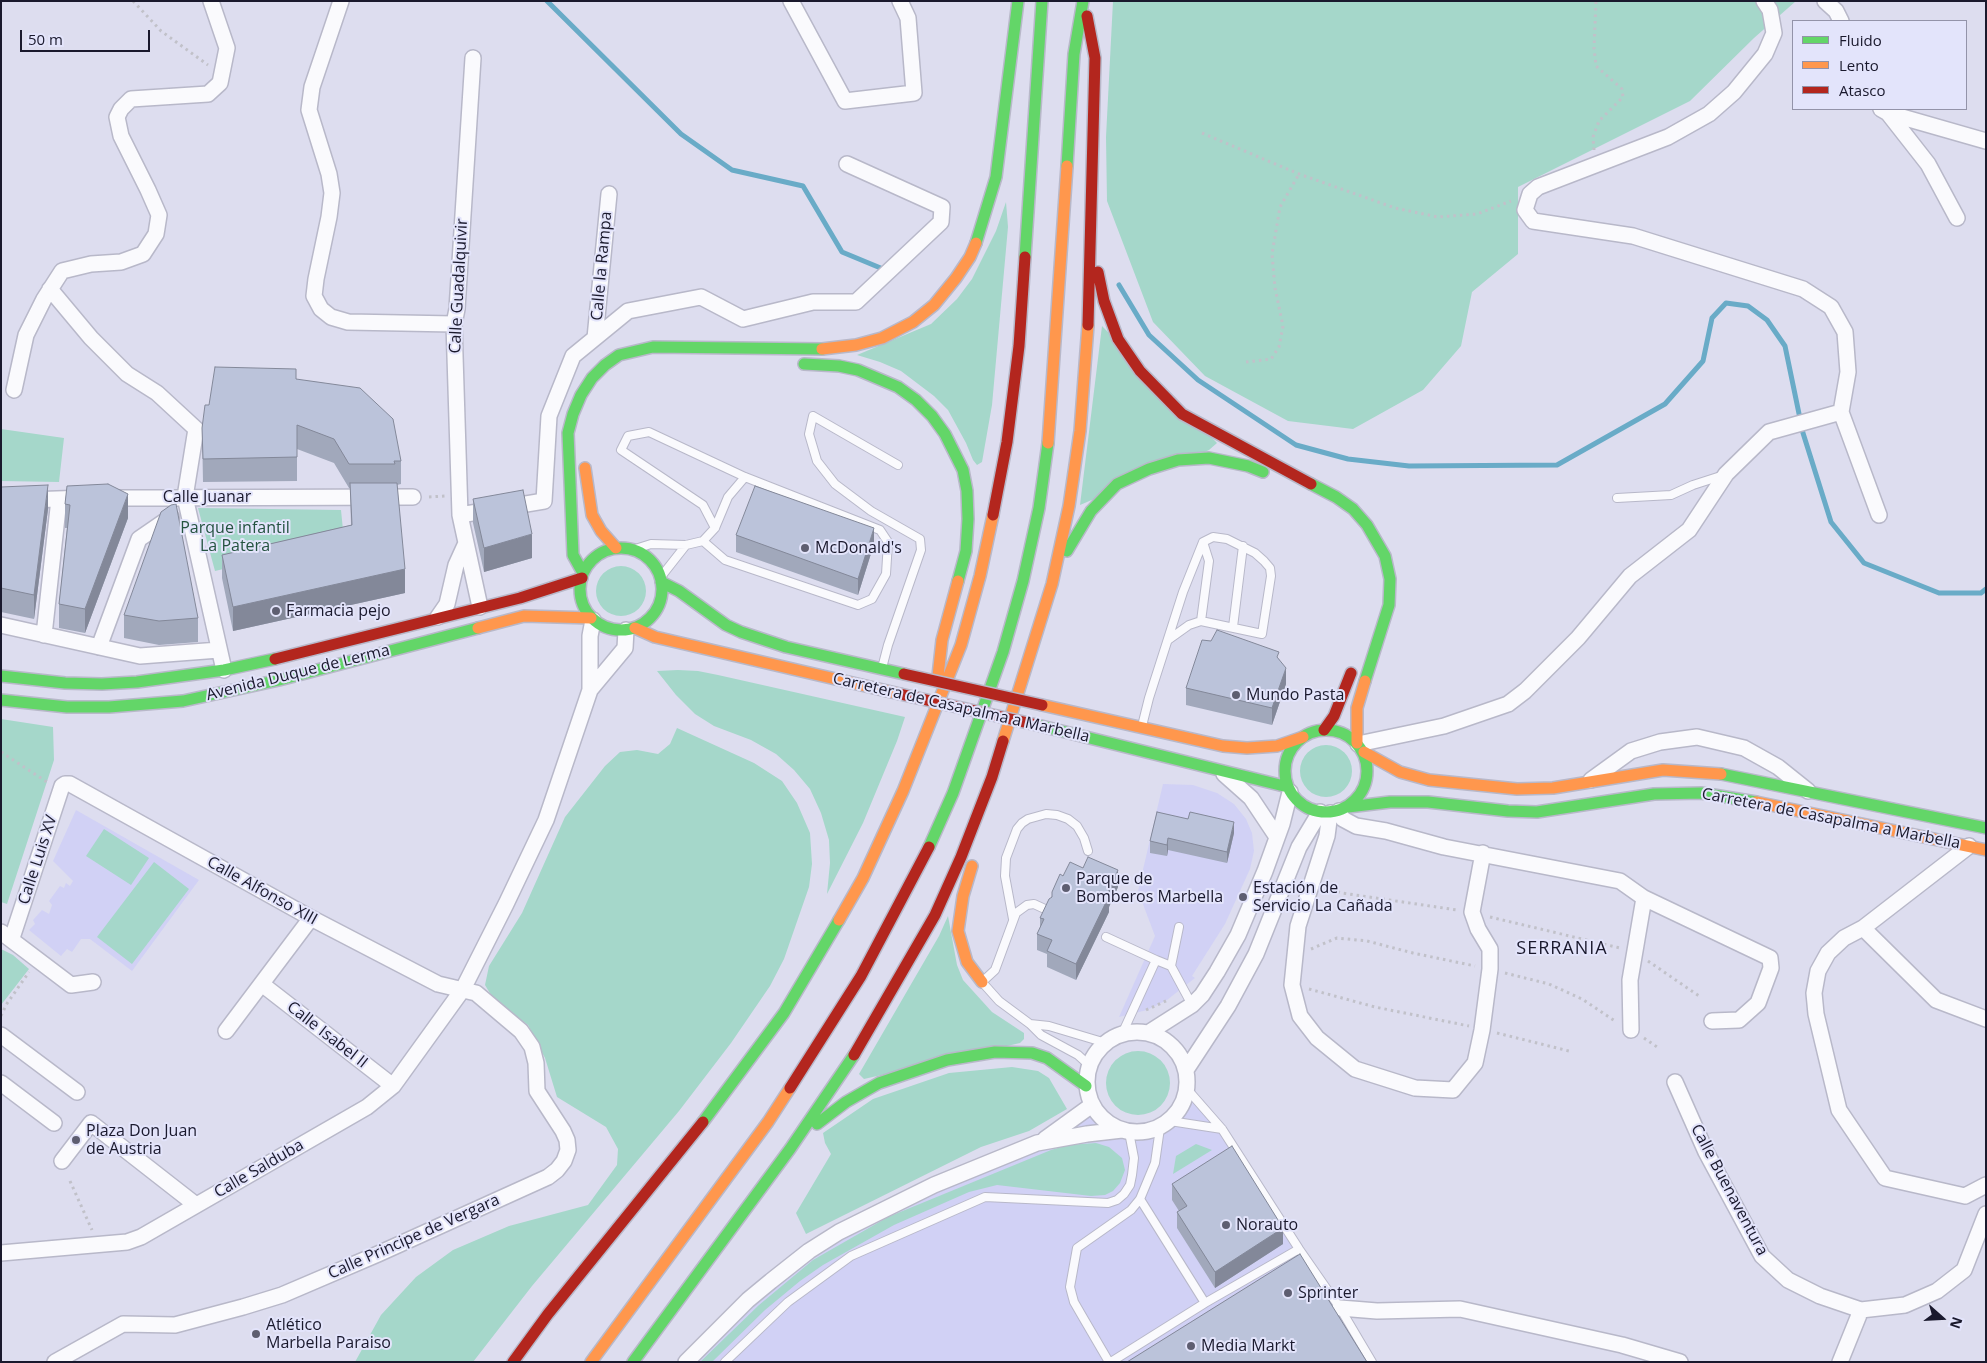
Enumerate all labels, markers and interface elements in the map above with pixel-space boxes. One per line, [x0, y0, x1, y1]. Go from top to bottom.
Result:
scale bar [22, 20, 152, 52]
legend [1792, 20, 1967, 110]
text: 50 m [28, 29, 63, 49]
text: Fluido [1839, 30, 1882, 50]
text: Lento [1839, 55, 1879, 75]
text: Atasco [1839, 80, 1886, 100]
street label: Calle la Rampa [588, 211, 616, 321]
street label: Calle Guadalquivir [446, 218, 472, 354]
street label: Calle Juanar [163, 487, 251, 507]
park label: Parque infantil La Patera [180, 518, 290, 556]
place label: McDonald's [815, 538, 902, 558]
marker: McDonald's [799, 542, 811, 554]
place label: Farmacia pejo [286, 601, 391, 621]
marker: Farmacia pejo [270, 605, 282, 617]
street label: Avenida Duque de Lerma [204, 641, 392, 705]
street label: Carretera de Casapalma a Marbella [831, 669, 1091, 747]
place label: Mundo Pasta [1246, 685, 1344, 705]
marker: Mundo Pasta [1230, 689, 1242, 701]
street label: Carretera de Casapalma a Marbella [1700, 784, 1962, 854]
street label: Calle Luis XV [15, 813, 61, 907]
street label: Calle Alfonso XIII [203, 853, 321, 929]
place label: Parque de Bomberos Marbella [1076, 869, 1223, 907]
place label: Estación de Servicio La Cañada [1253, 878, 1393, 916]
marker: Parque de Bomberos Marbella [1060, 882, 1072, 894]
marker: Estación de Servicio La Cañada [1237, 891, 1249, 903]
district label: SERRANIA [1515, 938, 1609, 960]
street label: Calle Isabel II [283, 998, 371, 1072]
place label: Plaza Don Juan de Austria [86, 1121, 197, 1159]
street label: Calle Buenaventura [1686, 1121, 1772, 1259]
marker: Plaza Don Juan de Austria [70, 1134, 82, 1146]
street label: Calle Salduba [211, 1136, 307, 1202]
street label: Calle Principe de Vergara [325, 1190, 503, 1284]
place label: Norauto [1236, 1215, 1298, 1235]
marker: Norauto [1220, 1219, 1232, 1231]
place label: Sprinter [1298, 1283, 1358, 1303]
marker: Sprinter [1282, 1287, 1294, 1299]
north arrow [1917, 1293, 1967, 1343]
place label: Atlético Marbella Paraiso [266, 1315, 391, 1353]
text: N [1946, 1315, 1967, 1332]
marker: Atlético Marbella Paraiso [250, 1328, 262, 1340]
place label: Media Markt [1201, 1336, 1295, 1356]
marker: Media Markt [1185, 1340, 1197, 1352]

